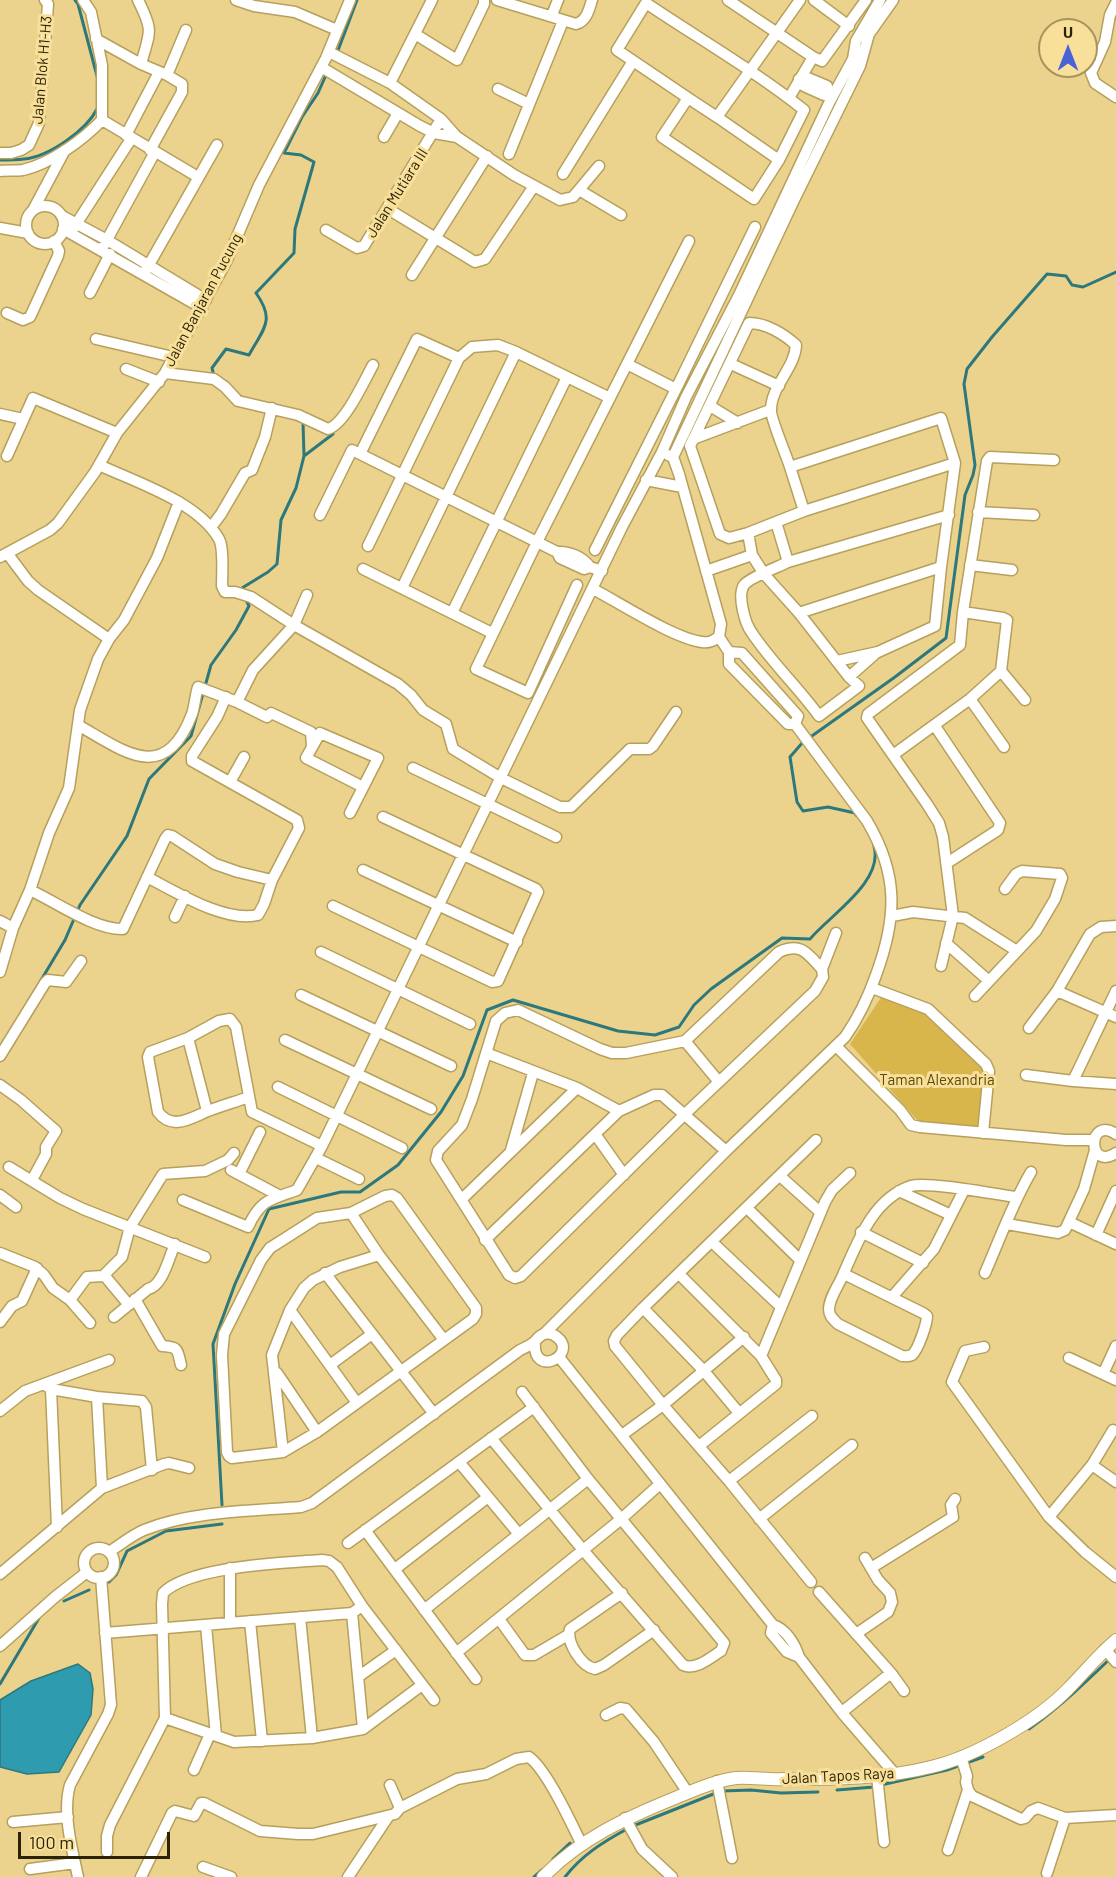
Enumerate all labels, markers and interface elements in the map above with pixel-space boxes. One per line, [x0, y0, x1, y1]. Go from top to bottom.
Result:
street label: Jalan Blok H1-H3 [28, 15, 56, 125]
north arrow [1038, 18, 1098, 78]
text: U [1063, 22, 1073, 41]
street label: Jalan Mutiara III [362, 145, 432, 241]
street label: Jalan Banjaran Pucung [160, 230, 246, 370]
park label: Taman Alexandria [879, 1071, 995, 1089]
street label: Jalan Tapos Raya [781, 1764, 895, 1788]
scale bar [21, 1820, 172, 1858]
text: 100 m [29, 1831, 74, 1853]

